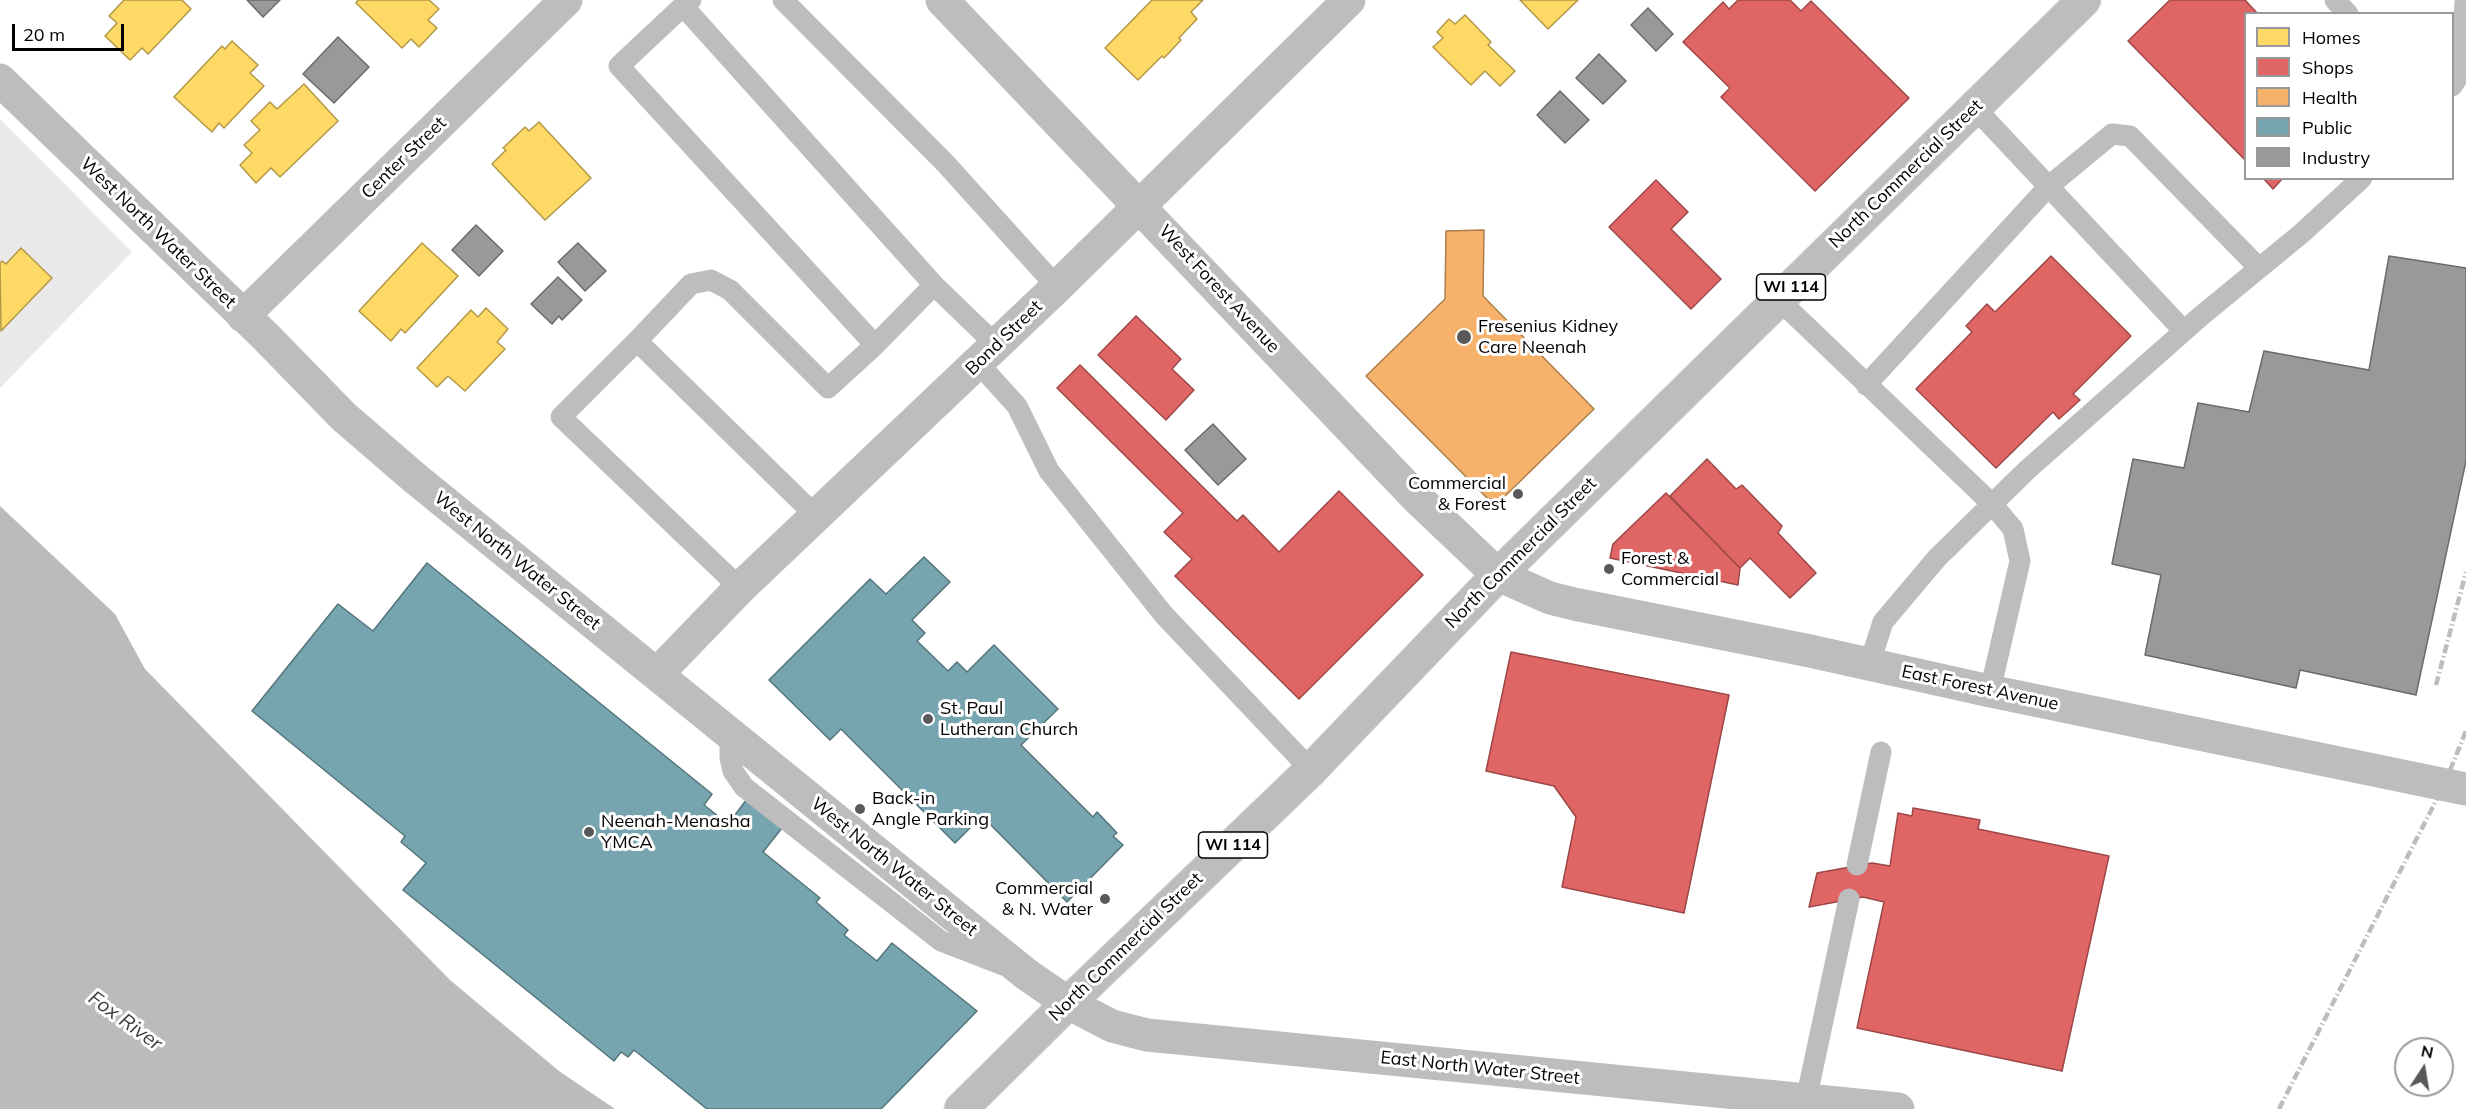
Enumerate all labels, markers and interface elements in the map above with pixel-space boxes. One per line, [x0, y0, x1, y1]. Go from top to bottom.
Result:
scale bar [15, 12, 128, 50]
legend [2244, 12, 2454, 180]
text: 20 m [23, 23, 65, 46]
text: Homes [2302, 26, 2361, 49]
text: Shops [2302, 56, 2354, 79]
text: Health [2302, 86, 2358, 109]
street label: North Commercial Street [1825, 95, 1987, 253]
street label: Center Street [357, 112, 451, 204]
text: Public [2302, 116, 2352, 139]
text: Industry [2302, 146, 2370, 169]
street label: West North Water Street [76, 153, 240, 313]
street label: West Forest Avenue [1154, 220, 1284, 358]
road number: WI 114 [1756, 274, 1826, 300]
street label: Bond Street [961, 296, 1047, 380]
place label: Fresenius Kidney Care Neenah [1478, 316, 1618, 358]
marker: Fresenius Kidney Care Neenah [1455, 328, 1473, 346]
place label: Commercial & Forest [1408, 473, 1506, 516]
street label: North Commercial Street [1441, 473, 1601, 633]
street label: West North Water Street [430, 487, 604, 635]
marker: Commercial & Forest [1511, 487, 1525, 501]
place label: Forest & Commercial [1621, 548, 1719, 590]
marker: Forest & Commercial [1602, 562, 1616, 576]
street label: East Forest Avenue [1900, 661, 2060, 715]
place label: St. Paul Lutheran Church [940, 698, 1078, 740]
marker: St. Paul Lutheran Church [921, 712, 935, 726]
place label: Back-in Angle Parking [872, 788, 989, 830]
street label: West North Water Street [807, 793, 981, 941]
marker: Back-in Angle Parking [853, 802, 867, 816]
place label: Neenah-Menasha YMCA [601, 811, 750, 854]
marker: Neenah-Menasha YMCA [582, 825, 596, 839]
road number: WI 114 [1198, 832, 1268, 858]
street label: North Commercial Street [1045, 868, 1207, 1026]
place label: Commercial & N. Water [995, 878, 1093, 920]
marker: Commercial & N. Water [1098, 892, 1112, 906]
water label: Fox River [83, 986, 167, 1056]
north arrow [2394, 1037, 2454, 1097]
text: N [2419, 1040, 2435, 1062]
street label: East North Water Street [1379, 1047, 1581, 1089]

